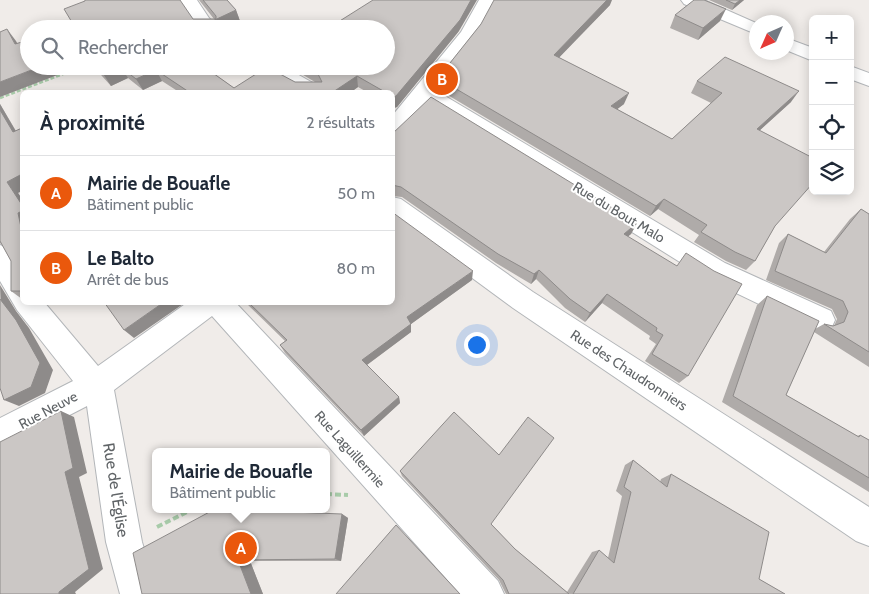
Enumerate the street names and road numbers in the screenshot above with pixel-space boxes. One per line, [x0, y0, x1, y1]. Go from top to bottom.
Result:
street label: Rue du Bout Malo [570, 177, 669, 247]
street label: Rue des Chaudronniers [567, 325, 691, 415]
street label: Rue Neuve [16, 387, 80, 433]
street label: Rue Laguillermie [311, 407, 389, 491]
street label: Rue de l'Église [99, 441, 133, 539]

